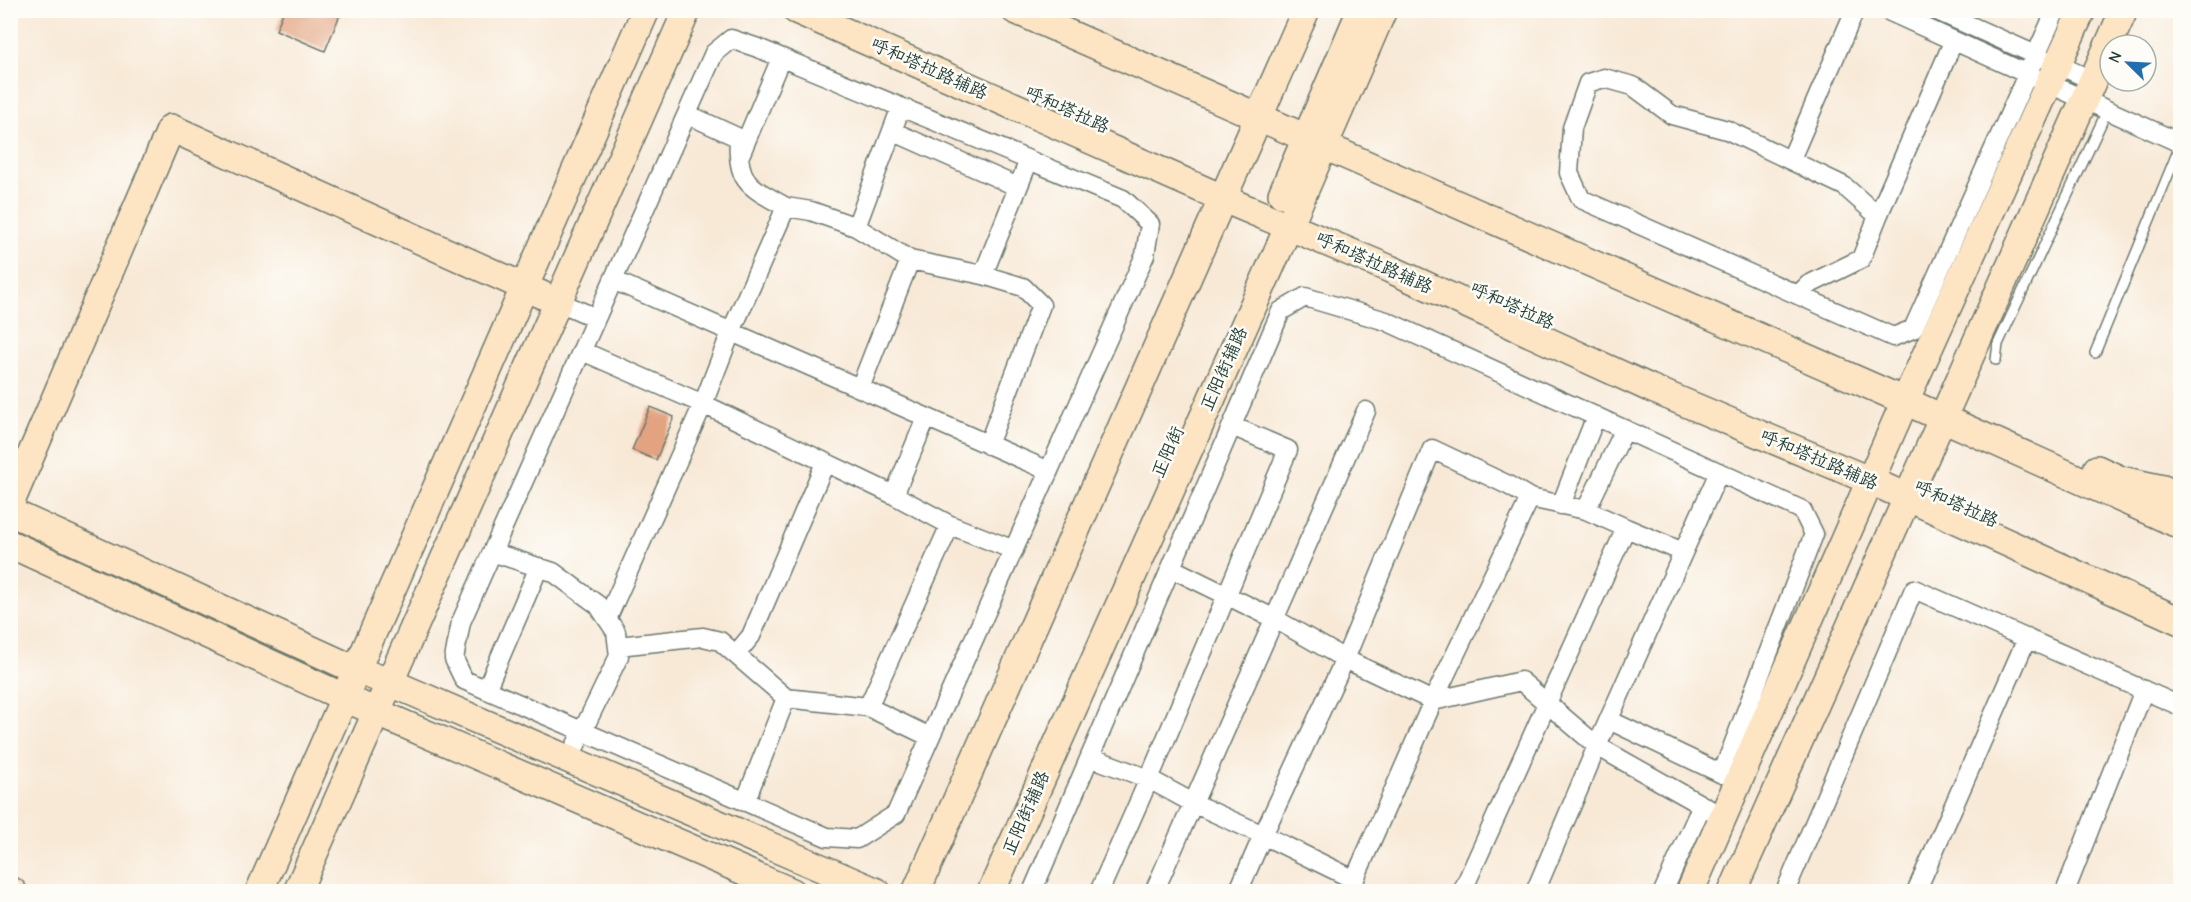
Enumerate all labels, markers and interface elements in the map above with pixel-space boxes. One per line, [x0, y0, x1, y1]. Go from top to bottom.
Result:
north arrow [2098, 33, 2158, 93]
street label: 呼和塔拉路辅路 [867, 34, 991, 104]
text: N [2105, 49, 2126, 66]
street label: 呼和塔拉路 [1022, 82, 1112, 138]
street label: 呼和塔拉路辅路 [1312, 228, 1436, 298]
street label: 呼和塔拉路 [1467, 278, 1557, 334]
street label: 正阳街辅路 [1196, 324, 1252, 414]
street label: 正阳街 [1147, 423, 1189, 481]
street label: 呼和塔拉路辅路 [1757, 426, 1881, 494]
street label: 呼和塔拉路 [1911, 476, 2001, 532]
street label: 正阳街辅路 [998, 768, 1054, 858]

